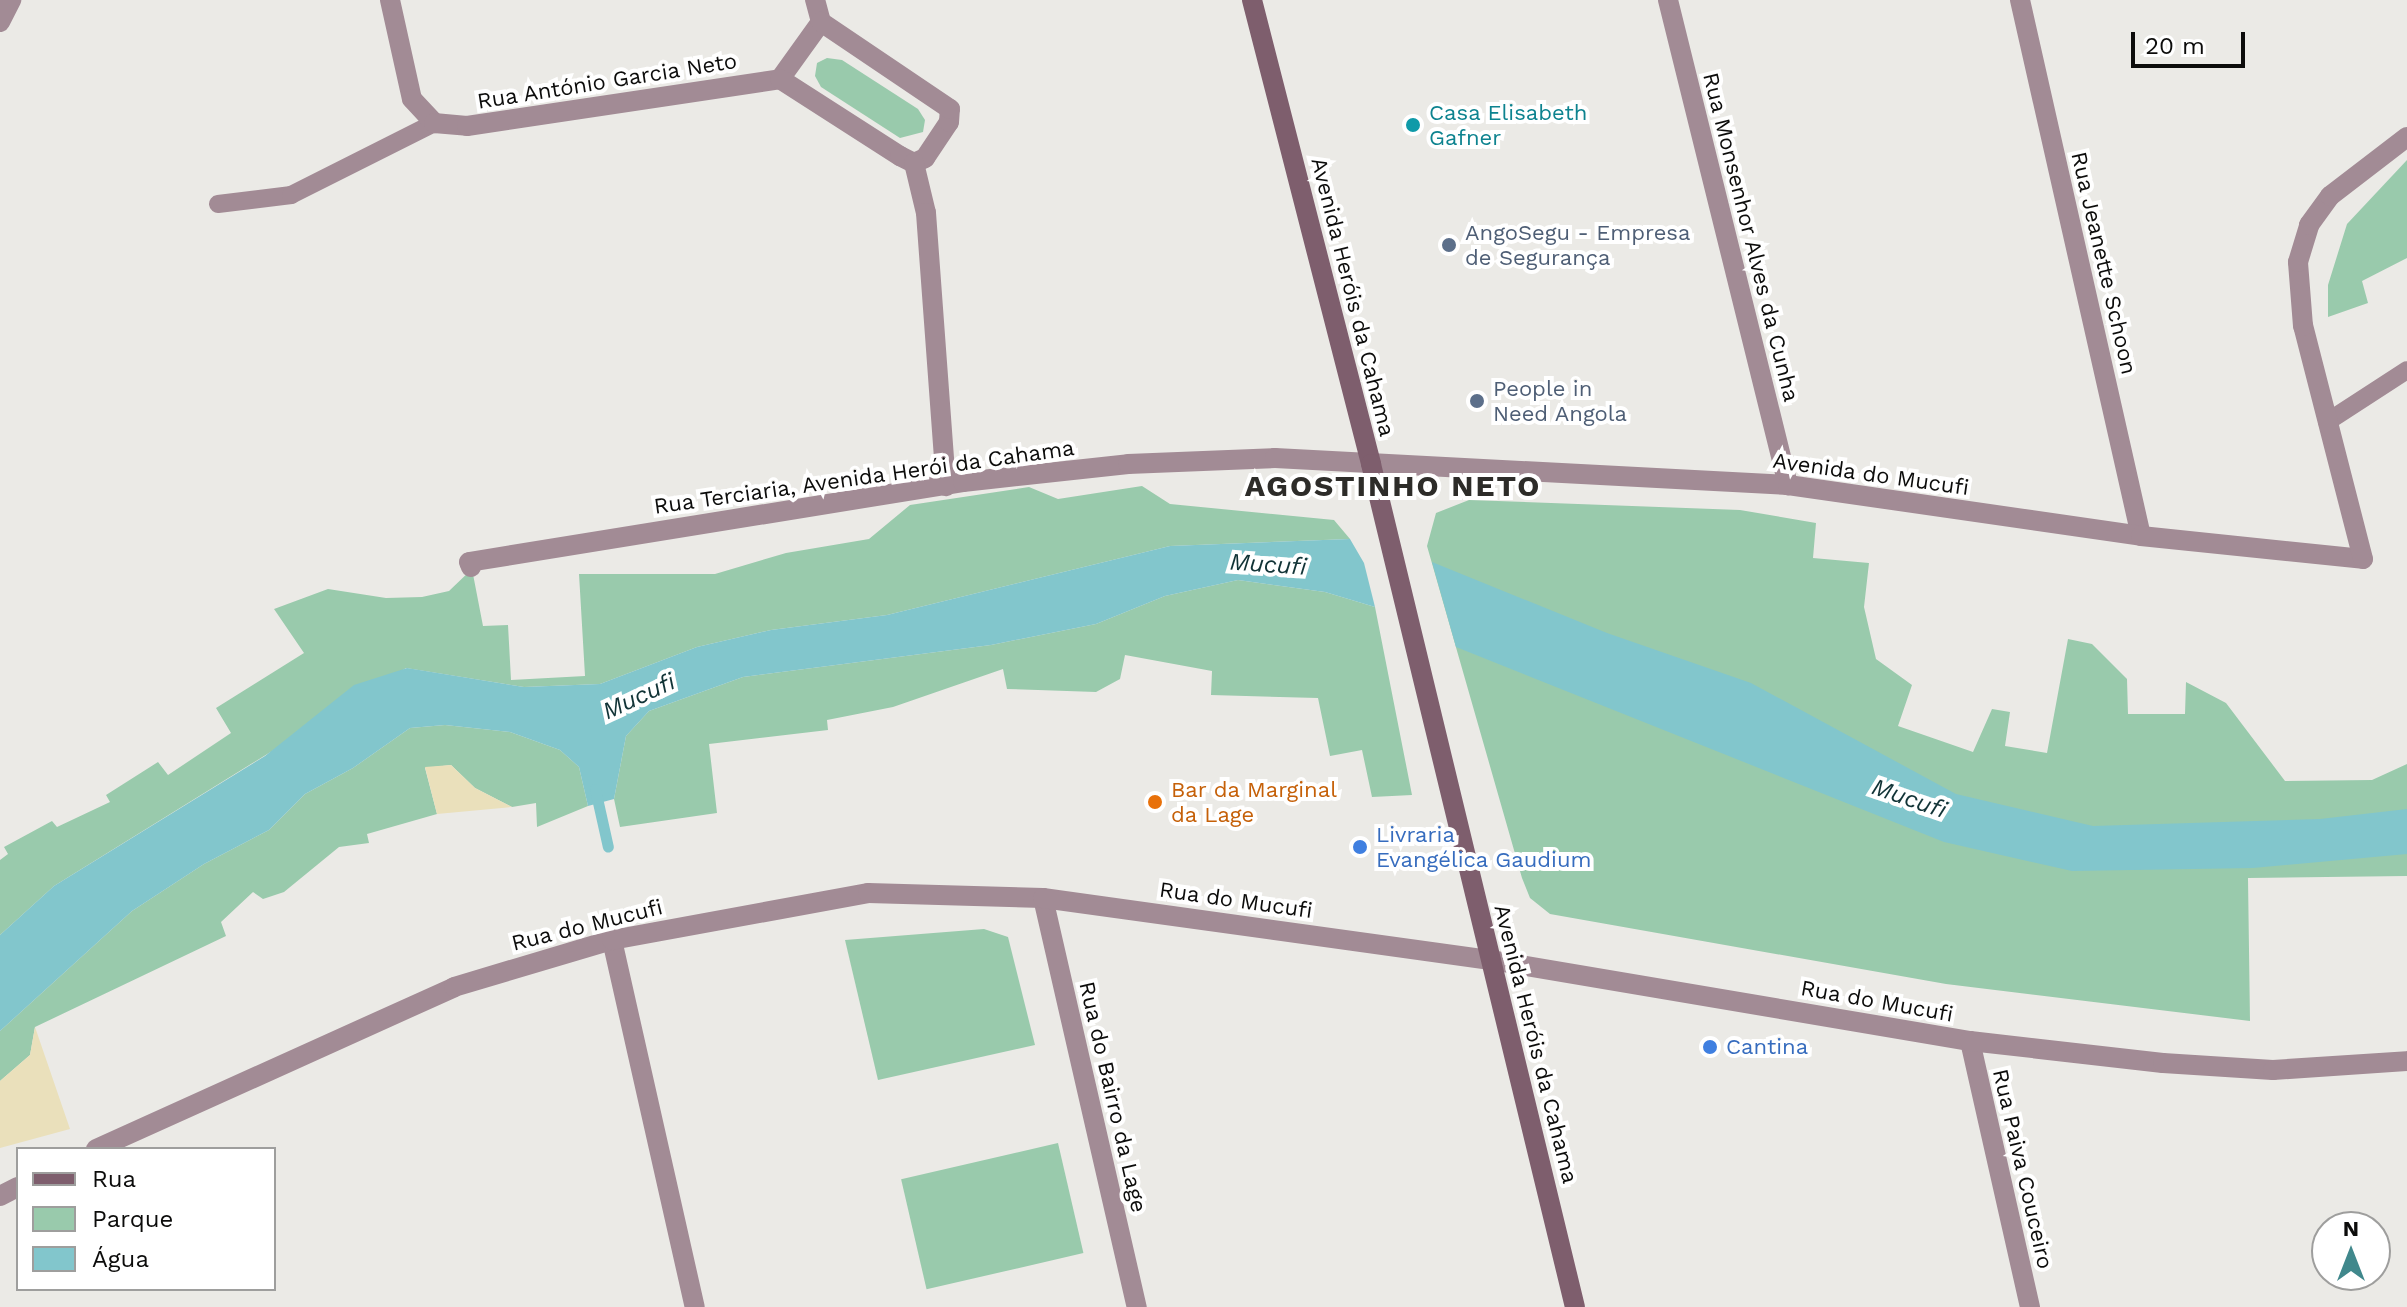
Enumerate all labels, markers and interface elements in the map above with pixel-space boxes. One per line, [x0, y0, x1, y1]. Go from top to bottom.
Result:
scale bar [2135, 16, 2249, 66]
text: 20 m [2145, 32, 2205, 60]
street label: Rua António Garcia Neto [474, 47, 740, 115]
street label: Rua Monsenhor Alves da Cunha [1697, 69, 1805, 405]
place label: Casa Elisabeth Gafner [1429, 99, 1588, 150]
marker: Casa Elisabeth Gafner [1404, 116, 1422, 134]
street label: Rua Jeanette Schoon [2065, 149, 2143, 377]
street label: Avenida Heróis da Cahama [1305, 154, 1401, 440]
place label: AngoSegu - Empresa de Segurança [1465, 219, 1690, 270]
marker: AngoSegu - Empresa de Segurança [1440, 236, 1458, 254]
place label: People in Need Angola [1493, 375, 1628, 426]
marker: People in Need Angola [1468, 392, 1486, 410]
street label: Rua Terciaria, Avenida Herói da Cahama [651, 434, 1077, 520]
street label: Avenida do Mucufi [1771, 447, 1971, 501]
district label: AGOSTINHO NETO [1245, 468, 1541, 504]
water label: Mucufi [1229, 548, 1307, 582]
water label: Mucufi [598, 668, 680, 726]
water label: Mucufi [1868, 773, 1950, 825]
place label: Bar da Marginal da Lage [1171, 776, 1338, 828]
marker: Bar da Marginal da Lage [1146, 793, 1164, 811]
place label: Livraria Evangélica Gaudium [1376, 821, 1592, 872]
marker: Livraria Evangélica Gaudium [1351, 838, 1369, 856]
street label: Rua do Mucufi [1157, 876, 1315, 924]
street label: Rua do Mucufi [509, 893, 665, 957]
street label: Avenida Heróis da Cahama [1488, 901, 1584, 1187]
street label: Rua do Mucufi [1798, 975, 1956, 1027]
street label: Rua do Bairro da Lage [1073, 979, 1153, 1215]
place label: Cantina [1726, 1034, 1808, 1060]
marker: Cantina [1701, 1038, 1719, 1056]
street label: Rua Paiva Couceiro [1987, 1066, 2059, 1272]
legend [16, 1147, 276, 1291]
text: Rua [92, 1165, 136, 1193]
text: Parque [92, 1205, 173, 1233]
north arrow [2311, 1211, 2391, 1291]
text: N [2343, 1216, 2359, 1241]
text: Água [92, 1245, 149, 1273]

